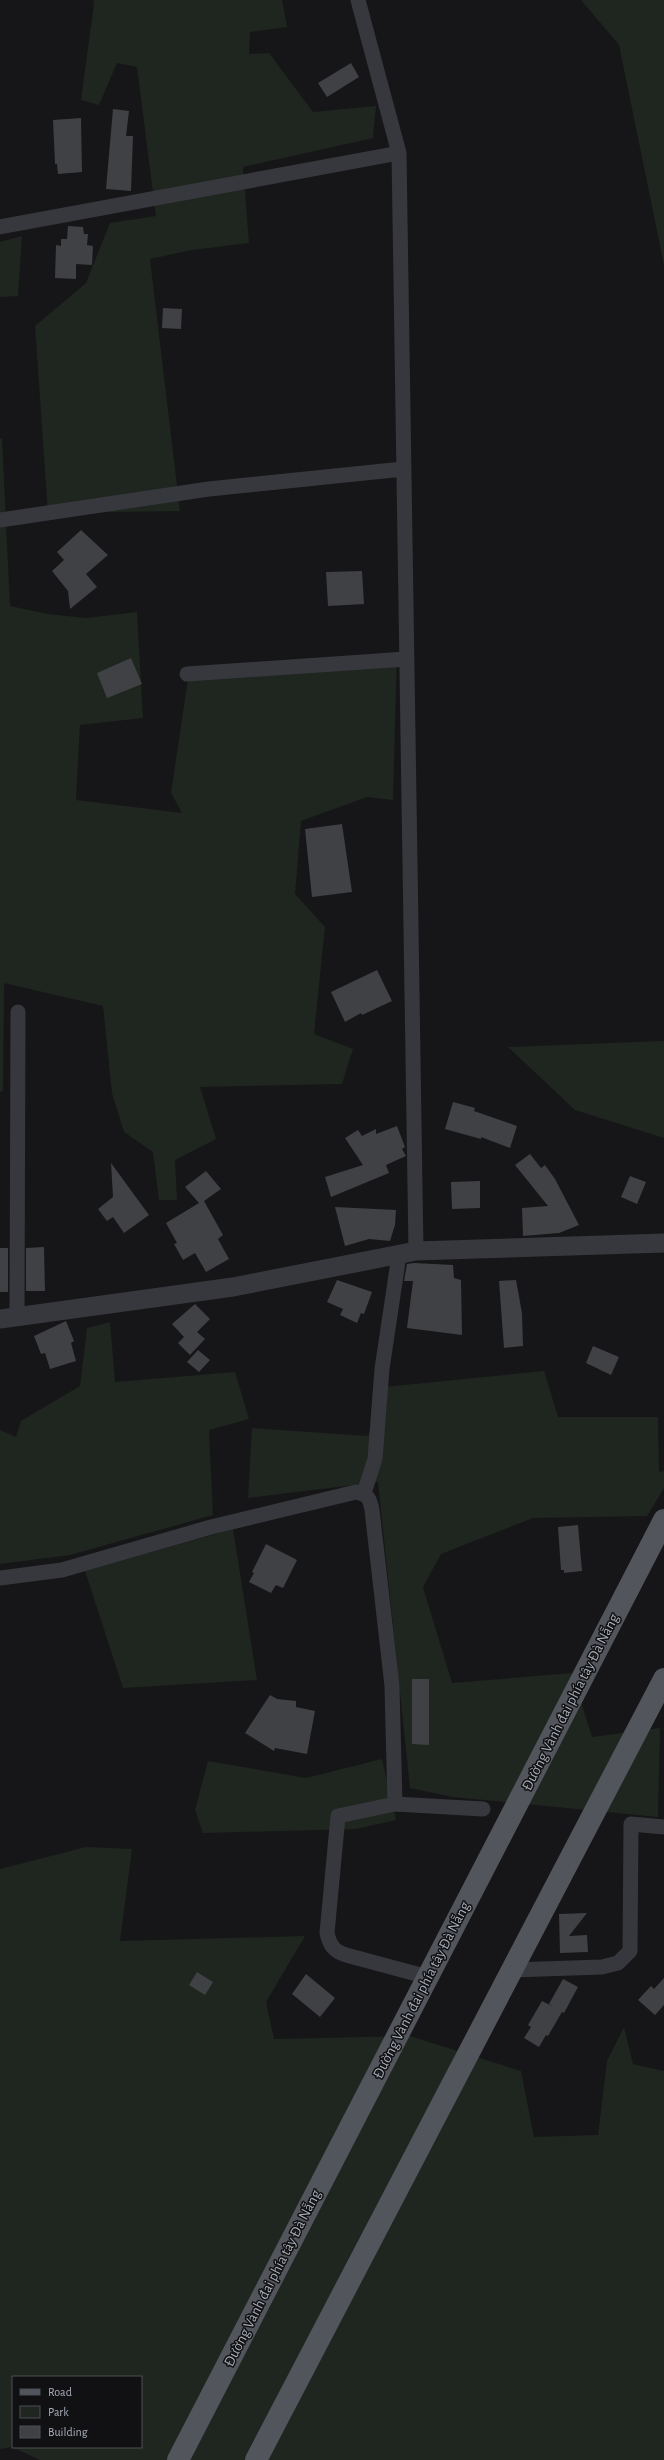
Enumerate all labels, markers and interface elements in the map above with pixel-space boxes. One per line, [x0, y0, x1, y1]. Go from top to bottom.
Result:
street label: Đường Vành đai phía tây Đà Nẵng [519, 1611, 622, 1793]
street label: Đường Vành đai phía tây Đà Nẵng [370, 1899, 473, 2081]
street label: Đường Vành đai phía tây Đà Nẵng [221, 2187, 324, 2369]
legend [12, 2376, 142, 2448]
text: Road [48, 2386, 72, 2398]
text: Park [48, 2406, 69, 2418]
text: Building [48, 2426, 88, 2438]

